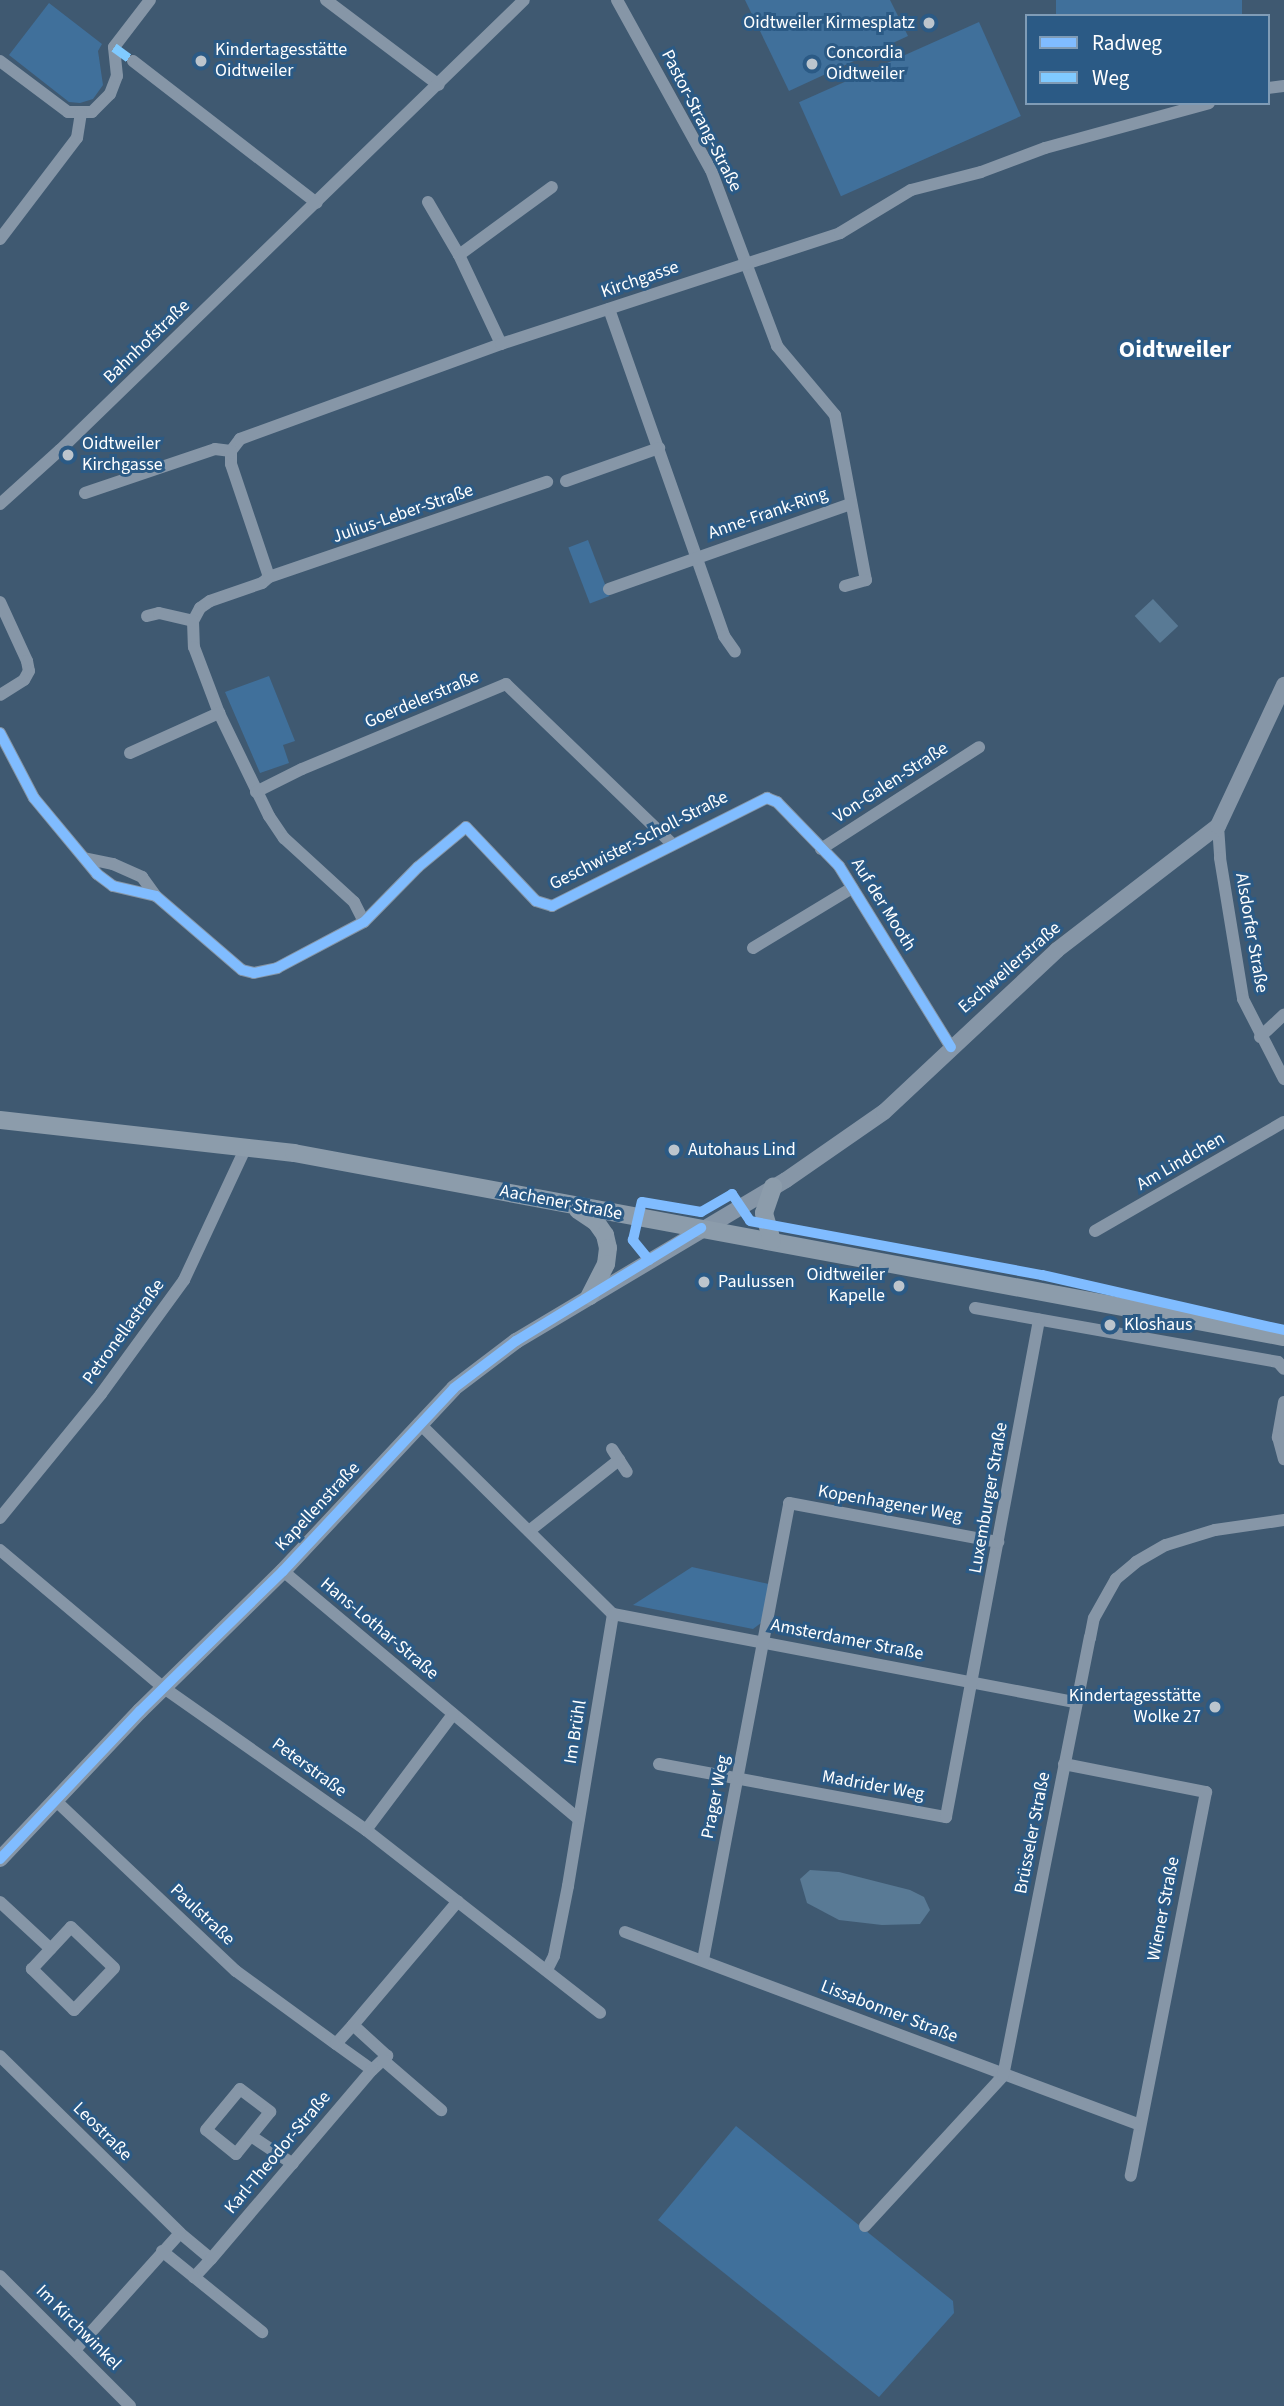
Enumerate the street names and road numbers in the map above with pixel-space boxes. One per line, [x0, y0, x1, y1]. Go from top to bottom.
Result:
street label: Pastor-Strang-Straße [656, 47, 746, 195]
street label: Kirchgasse [598, 257, 682, 303]
street label: Bahnhofstraße [99, 296, 195, 388]
street label: Julius-Leber-Straße [330, 480, 476, 548]
street label: Anne-Frank-Ring [706, 483, 830, 545]
street label: Goerdelerstraße [362, 666, 482, 734]
street label: Von-Galen-Straße [830, 738, 952, 828]
street label: Geschwister-Scholl-Straße [546, 787, 732, 895]
street label: Auf der Mooth [846, 855, 920, 955]
street label: Alsdorfer Straße [1230, 871, 1272, 995]
street label: Eschweilerstraße [954, 918, 1066, 1018]
street label: Am Lindchen [1133, 1128, 1229, 1196]
street label: Aachener Straße [498, 1181, 624, 1225]
street label: Petronellastraße [79, 1275, 169, 1389]
street label: Luxemburger Straße [965, 1421, 1013, 1575]
street label: Kapellenstraße [271, 1458, 365, 1556]
street label: Kopenhagener Weg [816, 1481, 964, 1527]
street label: Hans-Lothar-Straße [316, 1573, 442, 1685]
street label: Amsterdamer Straße [769, 1615, 925, 1665]
street label: Im Brühl [560, 1699, 592, 1765]
street label: Peterstraße [267, 1734, 351, 1802]
street label: Prager Weg [697, 1753, 735, 1841]
street label: Madrider Weg [820, 1766, 926, 1806]
street label: Brüsseler Straße [1011, 1770, 1055, 1896]
street label: Wiener Straße [1143, 1855, 1185, 1963]
street label: Paulstraße [165, 1880, 239, 1950]
street label: Lissabonner Straße [817, 1976, 961, 2048]
street label: Karl-Theodor-Straße [220, 2087, 336, 2219]
street label: Leostraße [68, 2098, 136, 2166]
street label: Im Kirchwinkel [31, 2281, 125, 2375]

